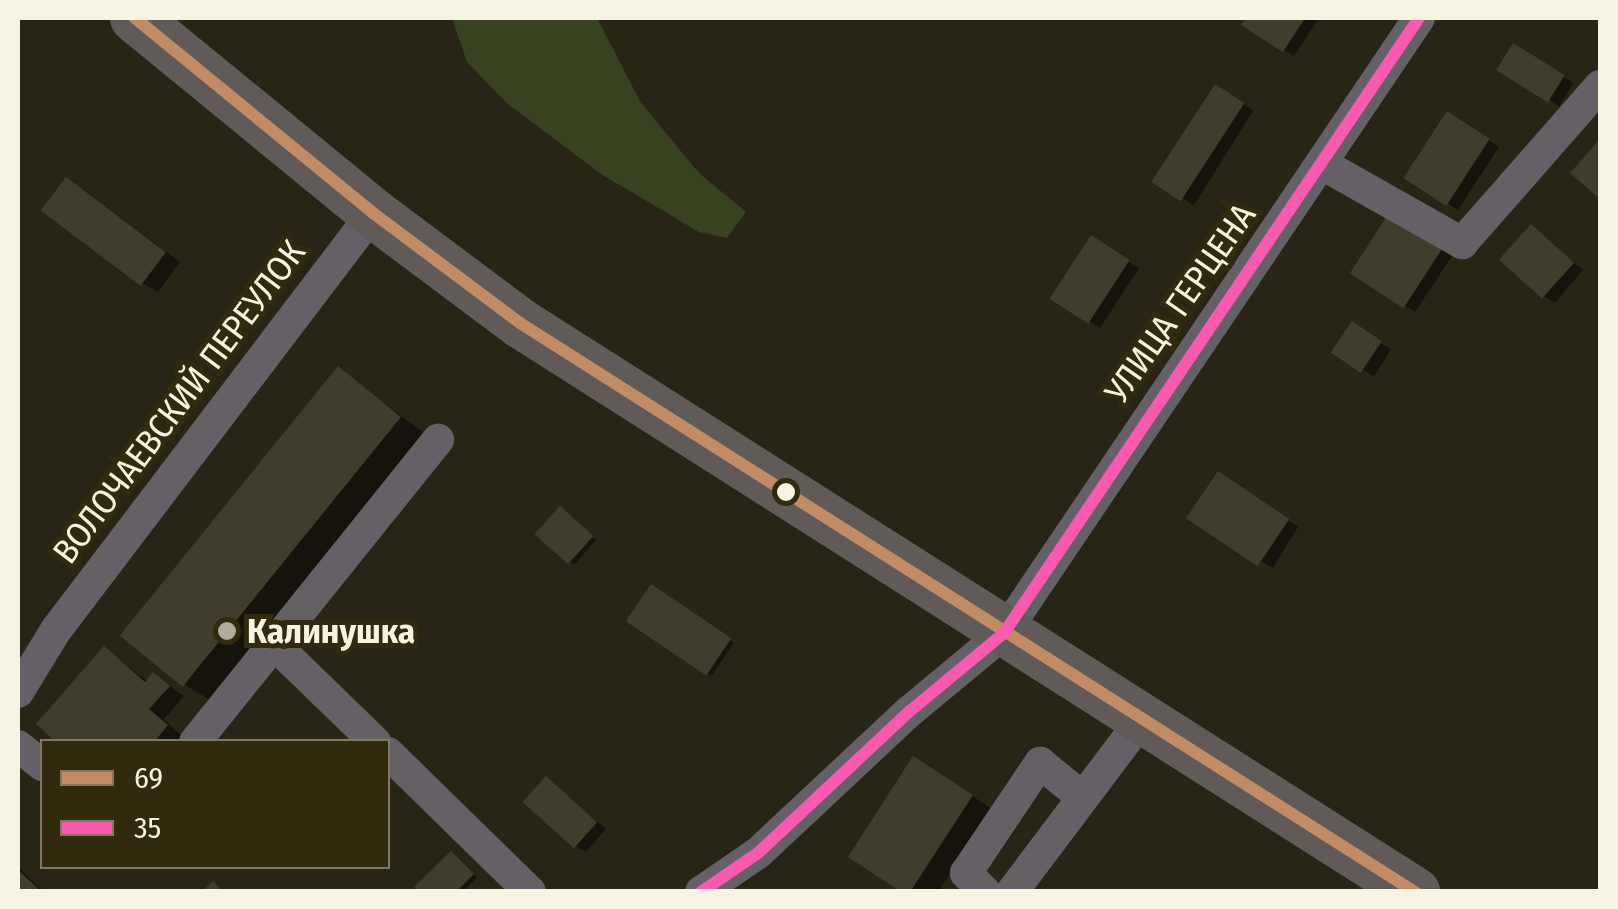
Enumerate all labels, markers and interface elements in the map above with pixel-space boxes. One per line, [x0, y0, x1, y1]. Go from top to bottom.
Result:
street label: УЛИЦА ГЕРЦЕНА [1096, 195, 1264, 411]
street label: ВОЛОЧАЕВСКИЙ ПЕРЕУЛОК [44, 232, 314, 572]
unlabelled marker [776, 482, 796, 502]
place label: Калинушка [247, 610, 415, 652]
marker: Калинушка [216, 620, 238, 642]
legend [40, 739, 390, 869]
text: 69 [134, 760, 163, 796]
text: 35 [134, 810, 161, 846]

